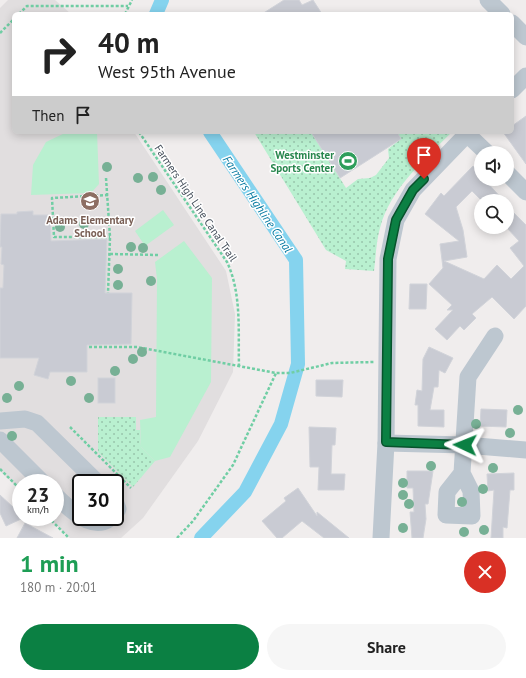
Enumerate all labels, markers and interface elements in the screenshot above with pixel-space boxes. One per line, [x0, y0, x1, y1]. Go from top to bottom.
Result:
text: 40 m [98, 24, 159, 61]
icon: right [32, 28, 84, 80]
text: West 95th Avenue [98, 60, 236, 83]
icon: arrive [72, 104, 94, 126]
text: Then [32, 106, 64, 125]
pin [407, 138, 441, 179]
street label: Farmers High Line Canal Trail [152, 142, 241, 265]
icon: arrive [413, 144, 435, 166]
map controls [474, 146, 514, 234]
button: sound [474, 146, 514, 186]
place label: Westminster Sports Center [270, 148, 334, 175]
sports icon: Westminster Sports Center [337, 150, 359, 172]
water label: Farmers Highline Canal [220, 153, 297, 256]
school or university icon: Adams Elementary School [79, 190, 101, 212]
button: search [474, 194, 514, 234]
place label: Adams Elementary School [46, 213, 135, 240]
position arrow [444, 424, 486, 466]
speed limit sign: 30 [72, 474, 124, 526]
text: 23 [27, 482, 49, 508]
text: km/h [27, 503, 49, 516]
text: 1 min [20, 548, 79, 579]
button: close [464, 551, 506, 593]
text: 180 m · 20:01 [20, 579, 97, 596]
button: Exit [20, 624, 259, 670]
button: Share [267, 624, 506, 670]

